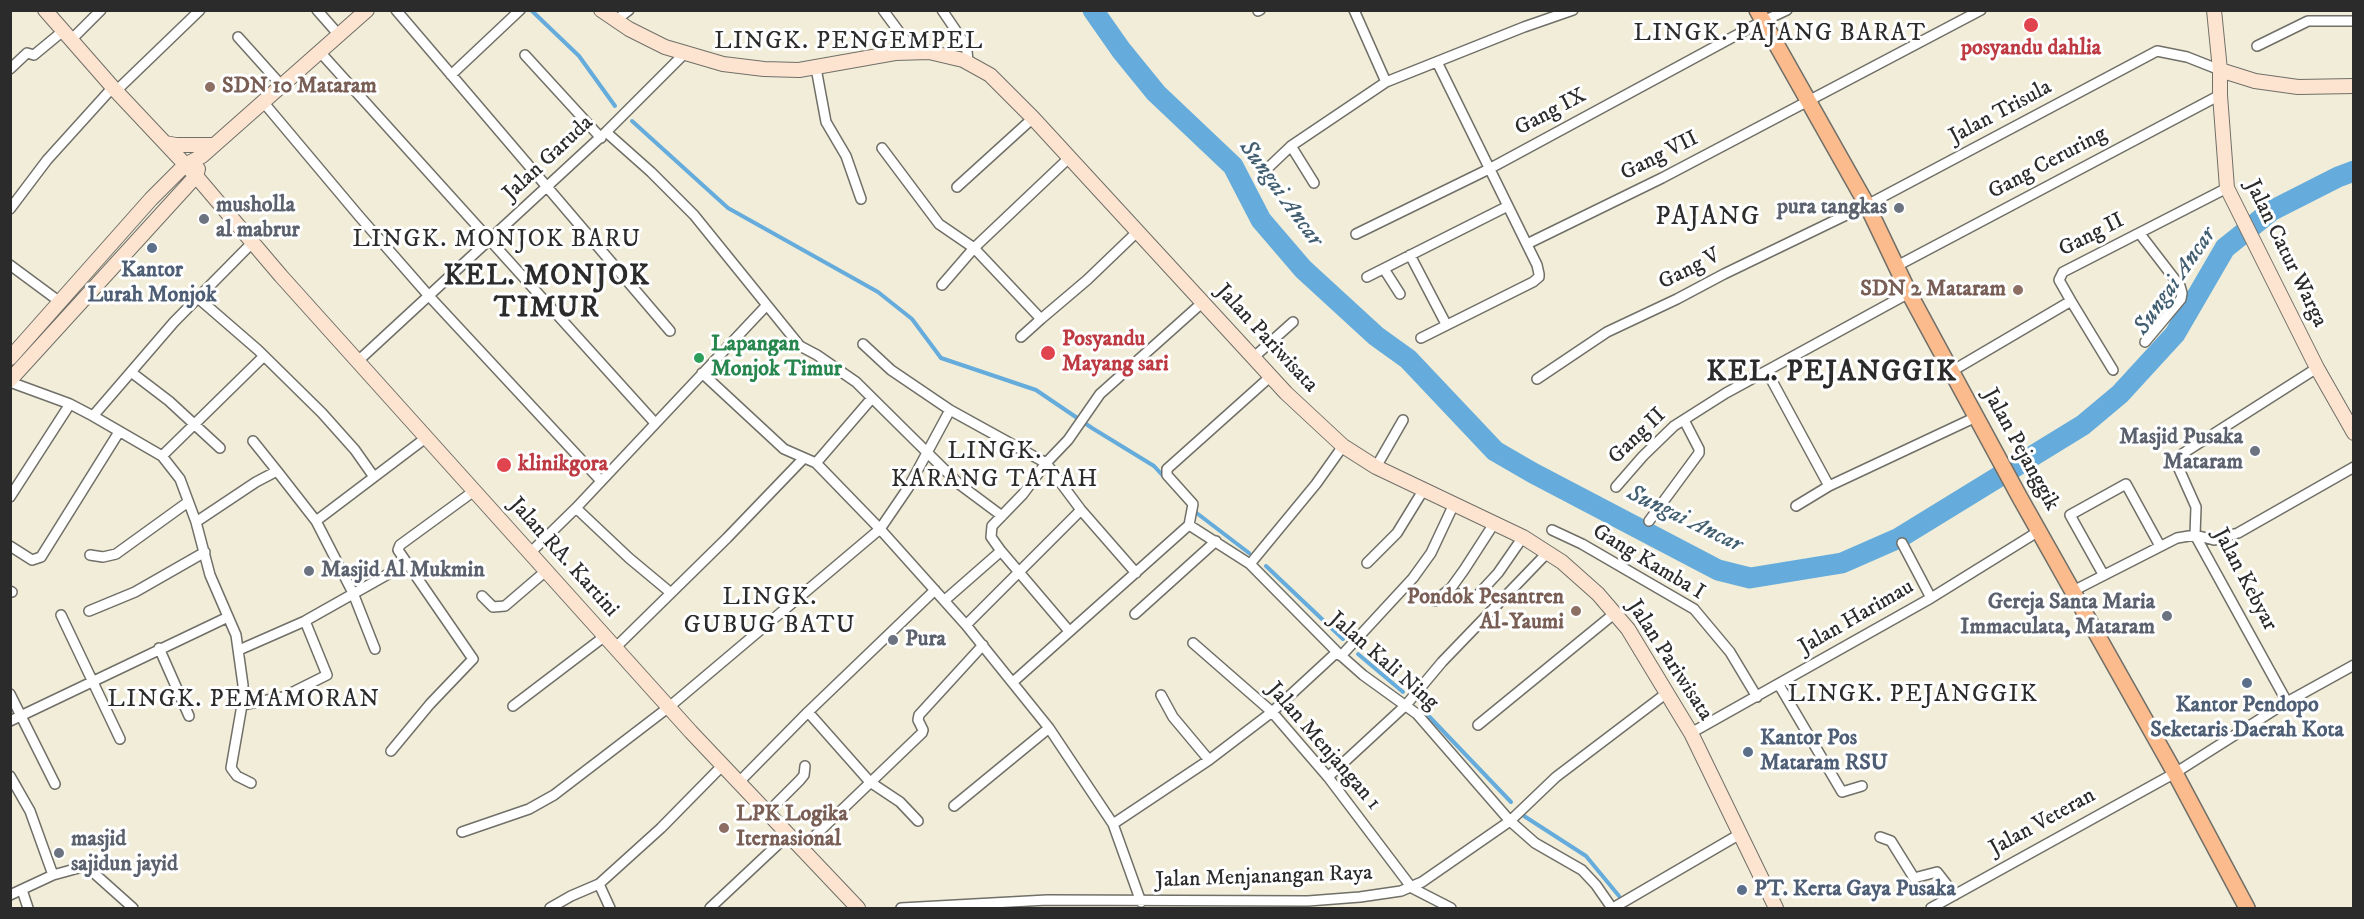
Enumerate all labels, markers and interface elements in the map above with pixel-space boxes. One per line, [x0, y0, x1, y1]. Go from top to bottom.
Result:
marker: posyandu dahlia [2022, 16, 2040, 34]
district label: LINGK. PAJANG BARAT [1633, 21, 1927, 49]
district label: LINGK. PENGEMPEL [714, 29, 984, 57]
place label: posyandu dahlia [1961, 36, 2101, 62]
place label: SDN 10 Mataram [222, 74, 377, 100]
street label: Jalan Trisula [1945, 75, 2057, 151]
marker: SDN 10 Mataram [203, 80, 217, 94]
street label: Gang IX [1511, 83, 1591, 143]
street label: Jalan Garuda [498, 111, 600, 207]
street label: Gang Ceruring [1984, 122, 2112, 206]
street label: Gang VII [1617, 126, 1703, 188]
water label: Sungai Ancar [1232, 135, 1328, 253]
street label: Jalan Catur Warga [2238, 176, 2332, 332]
place label: musholla al mabrur [216, 193, 300, 244]
place label: pura tangkas [1777, 195, 1887, 221]
marker: pura tangkas [1892, 201, 1906, 215]
district label: PAJANG [1655, 203, 1761, 235]
street label: Gang II [2055, 208, 2129, 264]
marker: musholla al mabrur [197, 212, 211, 226]
water label: Sungai Ancar [2128, 223, 2224, 341]
district label: LINGK. MONJOK BARU [352, 227, 642, 255]
marker: Kantor Lurah Monjok [145, 241, 159, 255]
street label: Gang V [1655, 243, 1725, 297]
place label: Kantor Lurah Monjok [87, 258, 217, 310]
district label: KEL. MONJOK TIMUR [444, 261, 650, 327]
place label: SDN 2 Mataram [1860, 277, 2006, 303]
street label: Jalan Pariwisata [1209, 279, 1323, 399]
marker: SDN 2 Mataram [2011, 283, 2025, 297]
place label: Posyandu Mayang sari [1062, 327, 1169, 378]
place label: Lapangan Monjok Timur [711, 332, 842, 384]
marker: Posyandu Mayang sari [1039, 344, 1057, 362]
marker: Lapangan Monjok Timur [692, 351, 706, 365]
district label: KEL. PEJANGGIK [1706, 357, 1958, 391]
street label: Jalan Pejanggik [1976, 384, 2064, 516]
street label: Gang II [1604, 403, 1672, 471]
place label: Masjid Pusaka Mataram [2119, 425, 2243, 476]
district label: LINGK. KARANG TATAH [891, 439, 1099, 495]
marker: Masjid Pusaka Mataram [2248, 444, 2262, 458]
place label: klinikgora [518, 452, 608, 478]
marker: klinikgora [495, 456, 513, 474]
water label: Sungai Ancar [1622, 480, 1746, 560]
street label: Jalan RA. Kartini [502, 493, 624, 623]
street label: Gang Kamba I [1587, 519, 1709, 607]
street label: Jalan Kebyar [2206, 524, 2282, 636]
place label: Masjid Al Mukmin [321, 558, 485, 584]
marker: Masjid Al Mukmin [302, 564, 316, 578]
street label: Jalan Harimau [1795, 575, 1919, 661]
district label: LINGK. GUBUG BATU [684, 585, 856, 641]
place label: Pondok Pesantren Al-Yaumi [1407, 585, 1564, 636]
place label: Gereja Santa Maria Immaculata, Mataram [1960, 590, 2155, 642]
street label: Jalan Pariwisata [1620, 596, 1718, 726]
marker: Pondok Pesantren Al-Yaumi [1569, 604, 1583, 618]
street label: Jalan Kali Ning [1323, 607, 1443, 717]
marker: Gereja Santa Maria Immaculata, Mataram [2160, 609, 2174, 623]
place label: Pura [905, 627, 946, 653]
marker: Pura [886, 633, 900, 647]
marker: Kantor Pendopo Seketaris Daerah Kota [2240, 676, 2254, 690]
street label: Jalan Menjangan 1 [1260, 678, 1386, 816]
district label: LINGK. PEJANGGIK [1788, 682, 2038, 710]
district label: LINGK. PEMAMORAN [108, 687, 380, 715]
place label: Kantor Pendopo Seketaris Daerah Kota [2150, 693, 2344, 744]
place label: Kantor Pos Mataram RSU [1760, 726, 1888, 778]
marker: Kantor Pos Mataram RSU [1741, 745, 1755, 759]
street label: Jalan Veteran [1985, 783, 2101, 863]
place label: LPK Logika Iternasional [736, 802, 848, 854]
marker: LPK Logika Iternasional [717, 821, 731, 835]
place label: masjid sajidun jayid [71, 827, 178, 878]
marker: masjid sajidun jayid [52, 846, 66, 860]
street label: Jalan Menjanangan Raya [1155, 861, 1373, 895]
place label: PT. Kerta Gaya Pusaka [1754, 877, 1956, 903]
marker: PT. Kerta Gaya Pusaka [1735, 883, 1749, 897]

